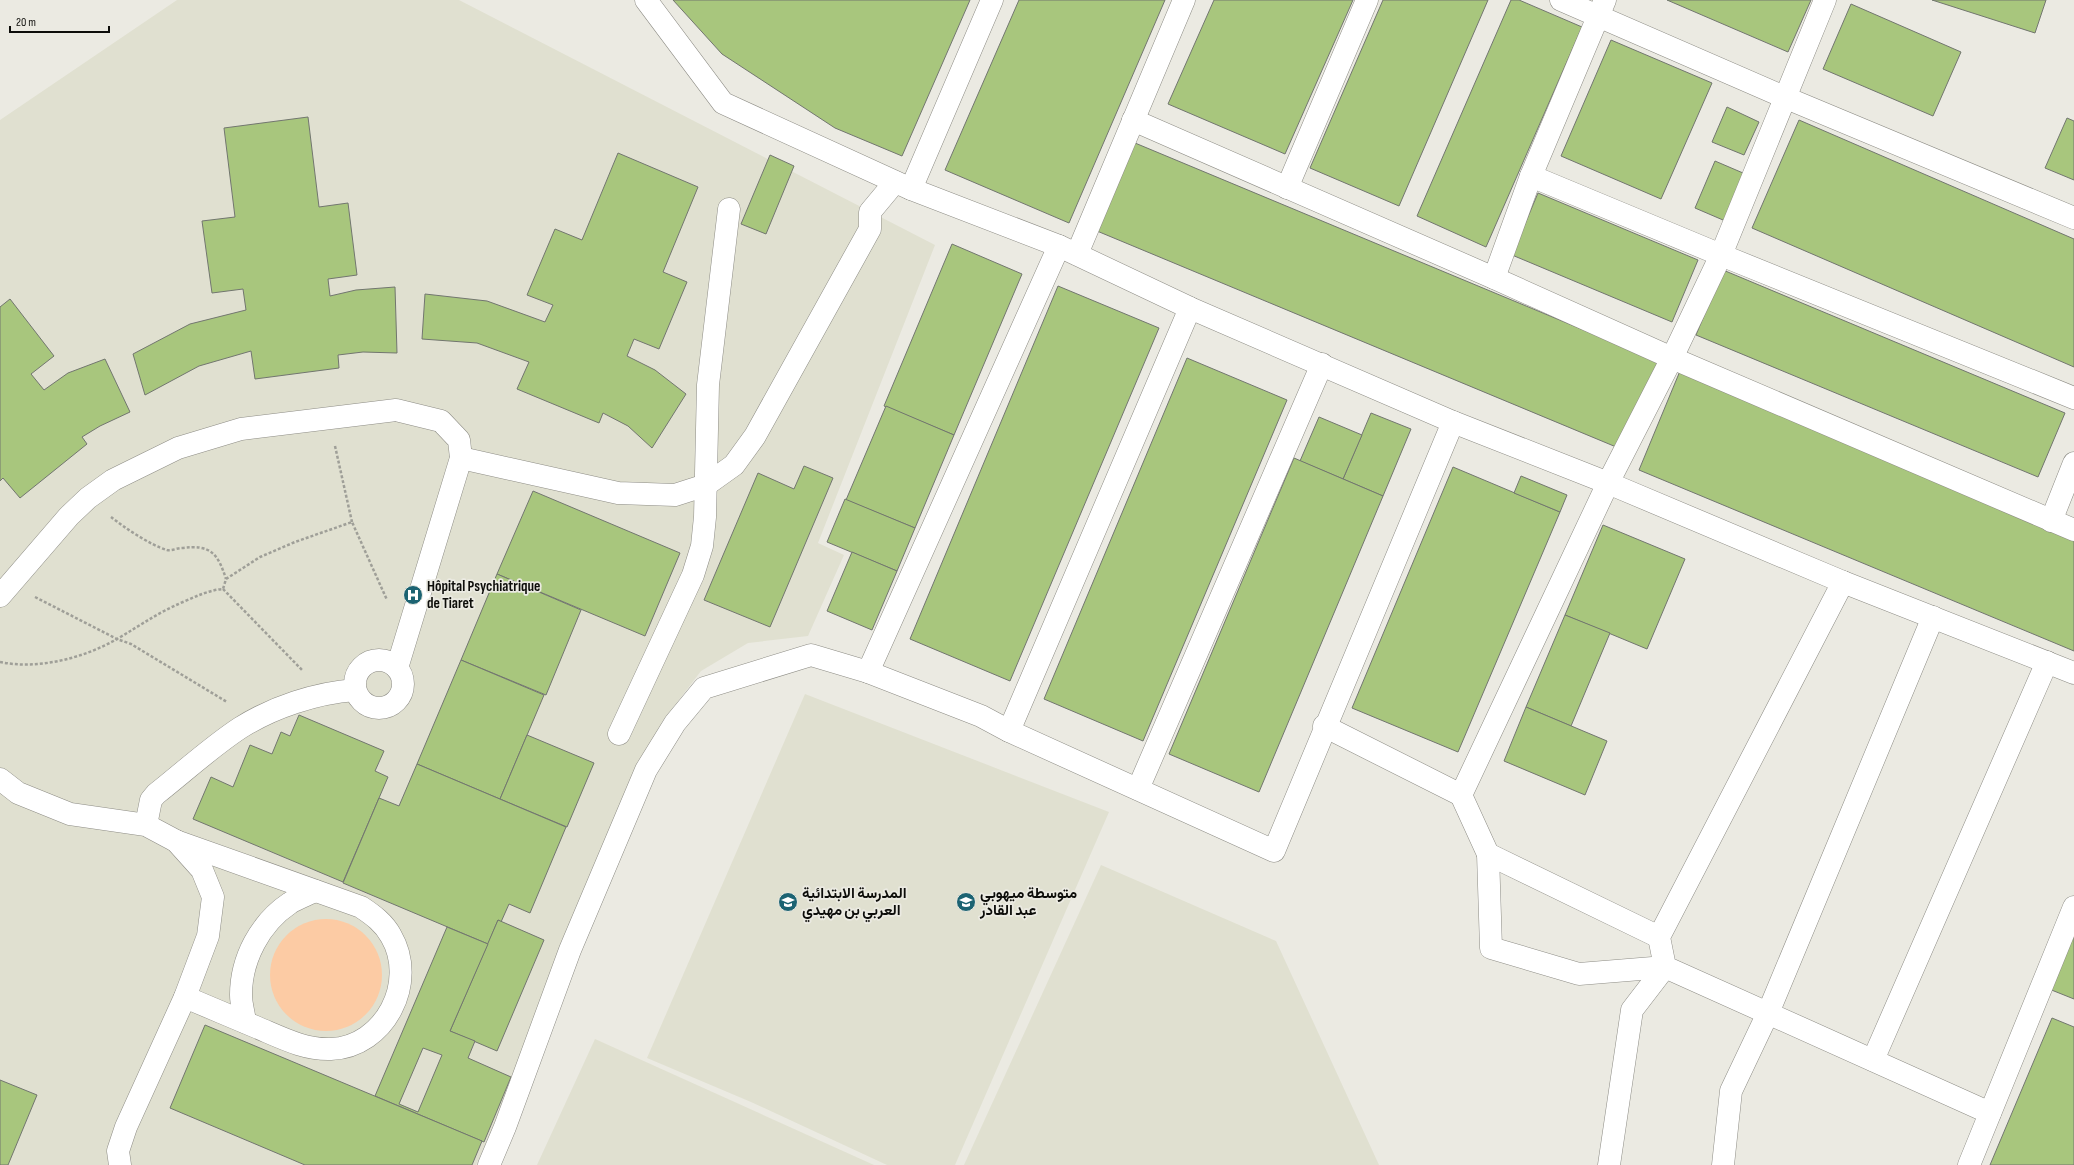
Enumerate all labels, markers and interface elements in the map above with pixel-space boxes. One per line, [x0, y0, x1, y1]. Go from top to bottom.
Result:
scale bar [10, 8, 109, 34]
text: 20 m [16, 15, 36, 30]
place label: Hôpital Psychiatrique de Tiaret [427, 577, 540, 613]
hospital icon: Hôpital Psychiatrique de Tiaret [402, 584, 424, 606]
place label: المدرسة الابتدائية العربي بن مهيدي [802, 884, 907, 923]
place label: متوسطة ميهوبي عبد القادر [979, 884, 1077, 920]
school or university icon: المدرسة الابتدائية العربي بن مهيدي [777, 891, 799, 913]
school or university icon: متوسطة ميهوبي عبد القادر [955, 891, 977, 913]

